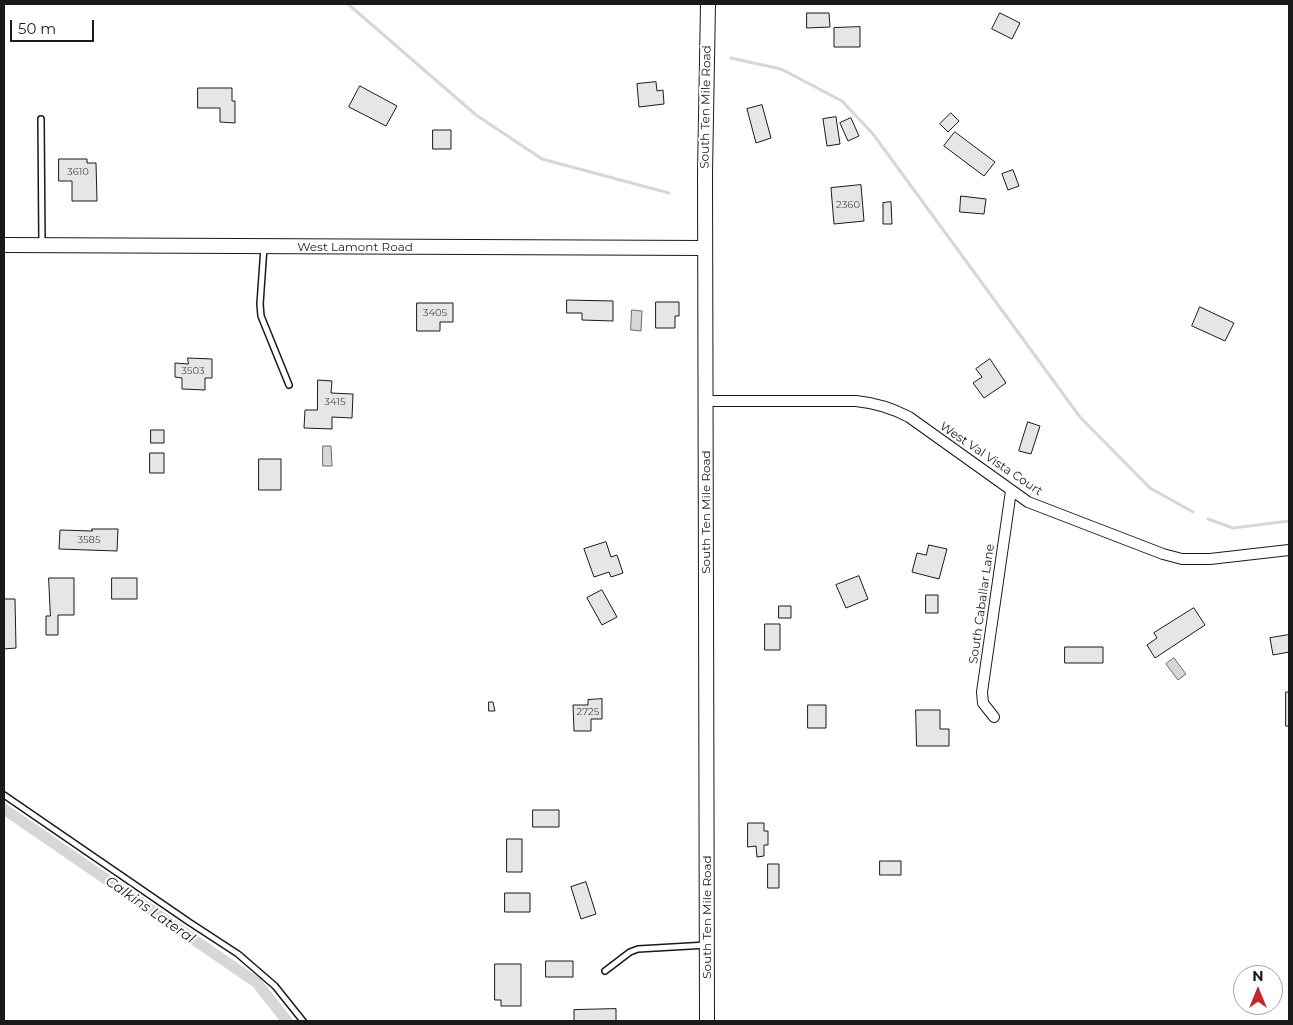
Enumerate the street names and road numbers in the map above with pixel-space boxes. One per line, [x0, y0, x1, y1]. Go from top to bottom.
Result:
street label: South Ten Mile Road [698, 45, 714, 169]
street label: West Lamont Road [297, 240, 413, 254]
street label: West Val Vista Court [937, 419, 1045, 499]
street label: South Ten Mile Road [699, 450, 713, 574]
street label: South Caballar Lane [966, 543, 998, 665]
street label: South Ten Mile Road [700, 855, 714, 979]

